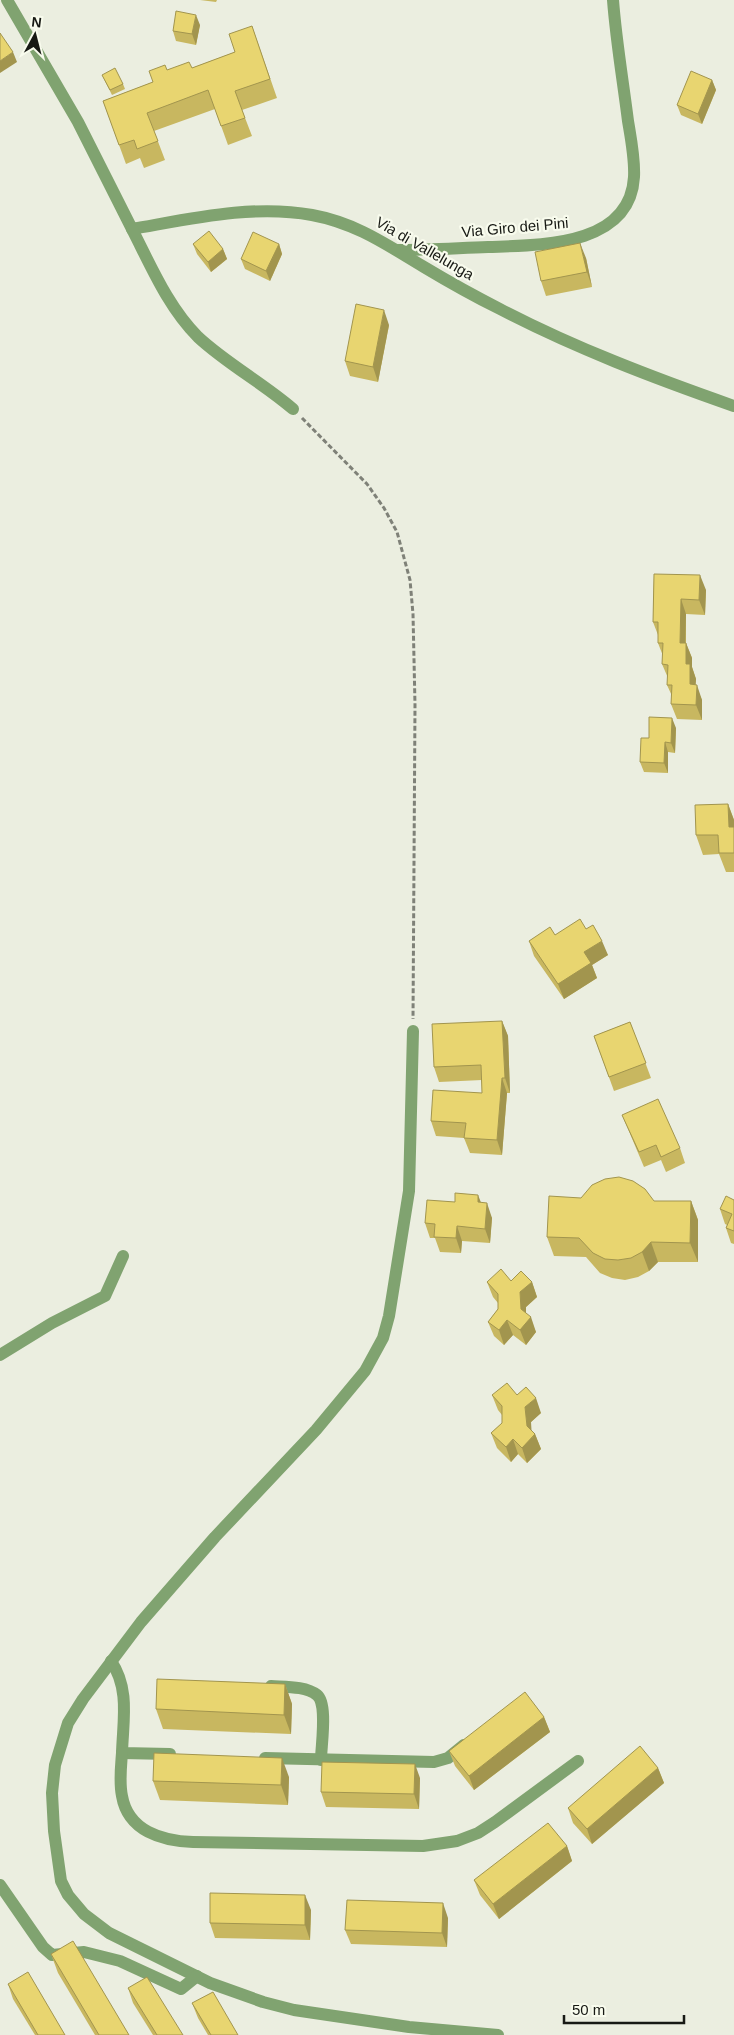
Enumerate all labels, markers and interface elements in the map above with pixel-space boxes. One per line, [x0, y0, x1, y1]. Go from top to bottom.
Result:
north arrow [10, 10, 60, 60]
text: N [31, 14, 43, 31]
street label: Via di Vallelunga [373, 213, 478, 283]
street label: Via Giro dei Pini [461, 214, 569, 240]
scale bar [564, 1992, 684, 2024]
text: 50 m [572, 2001, 605, 2018]

